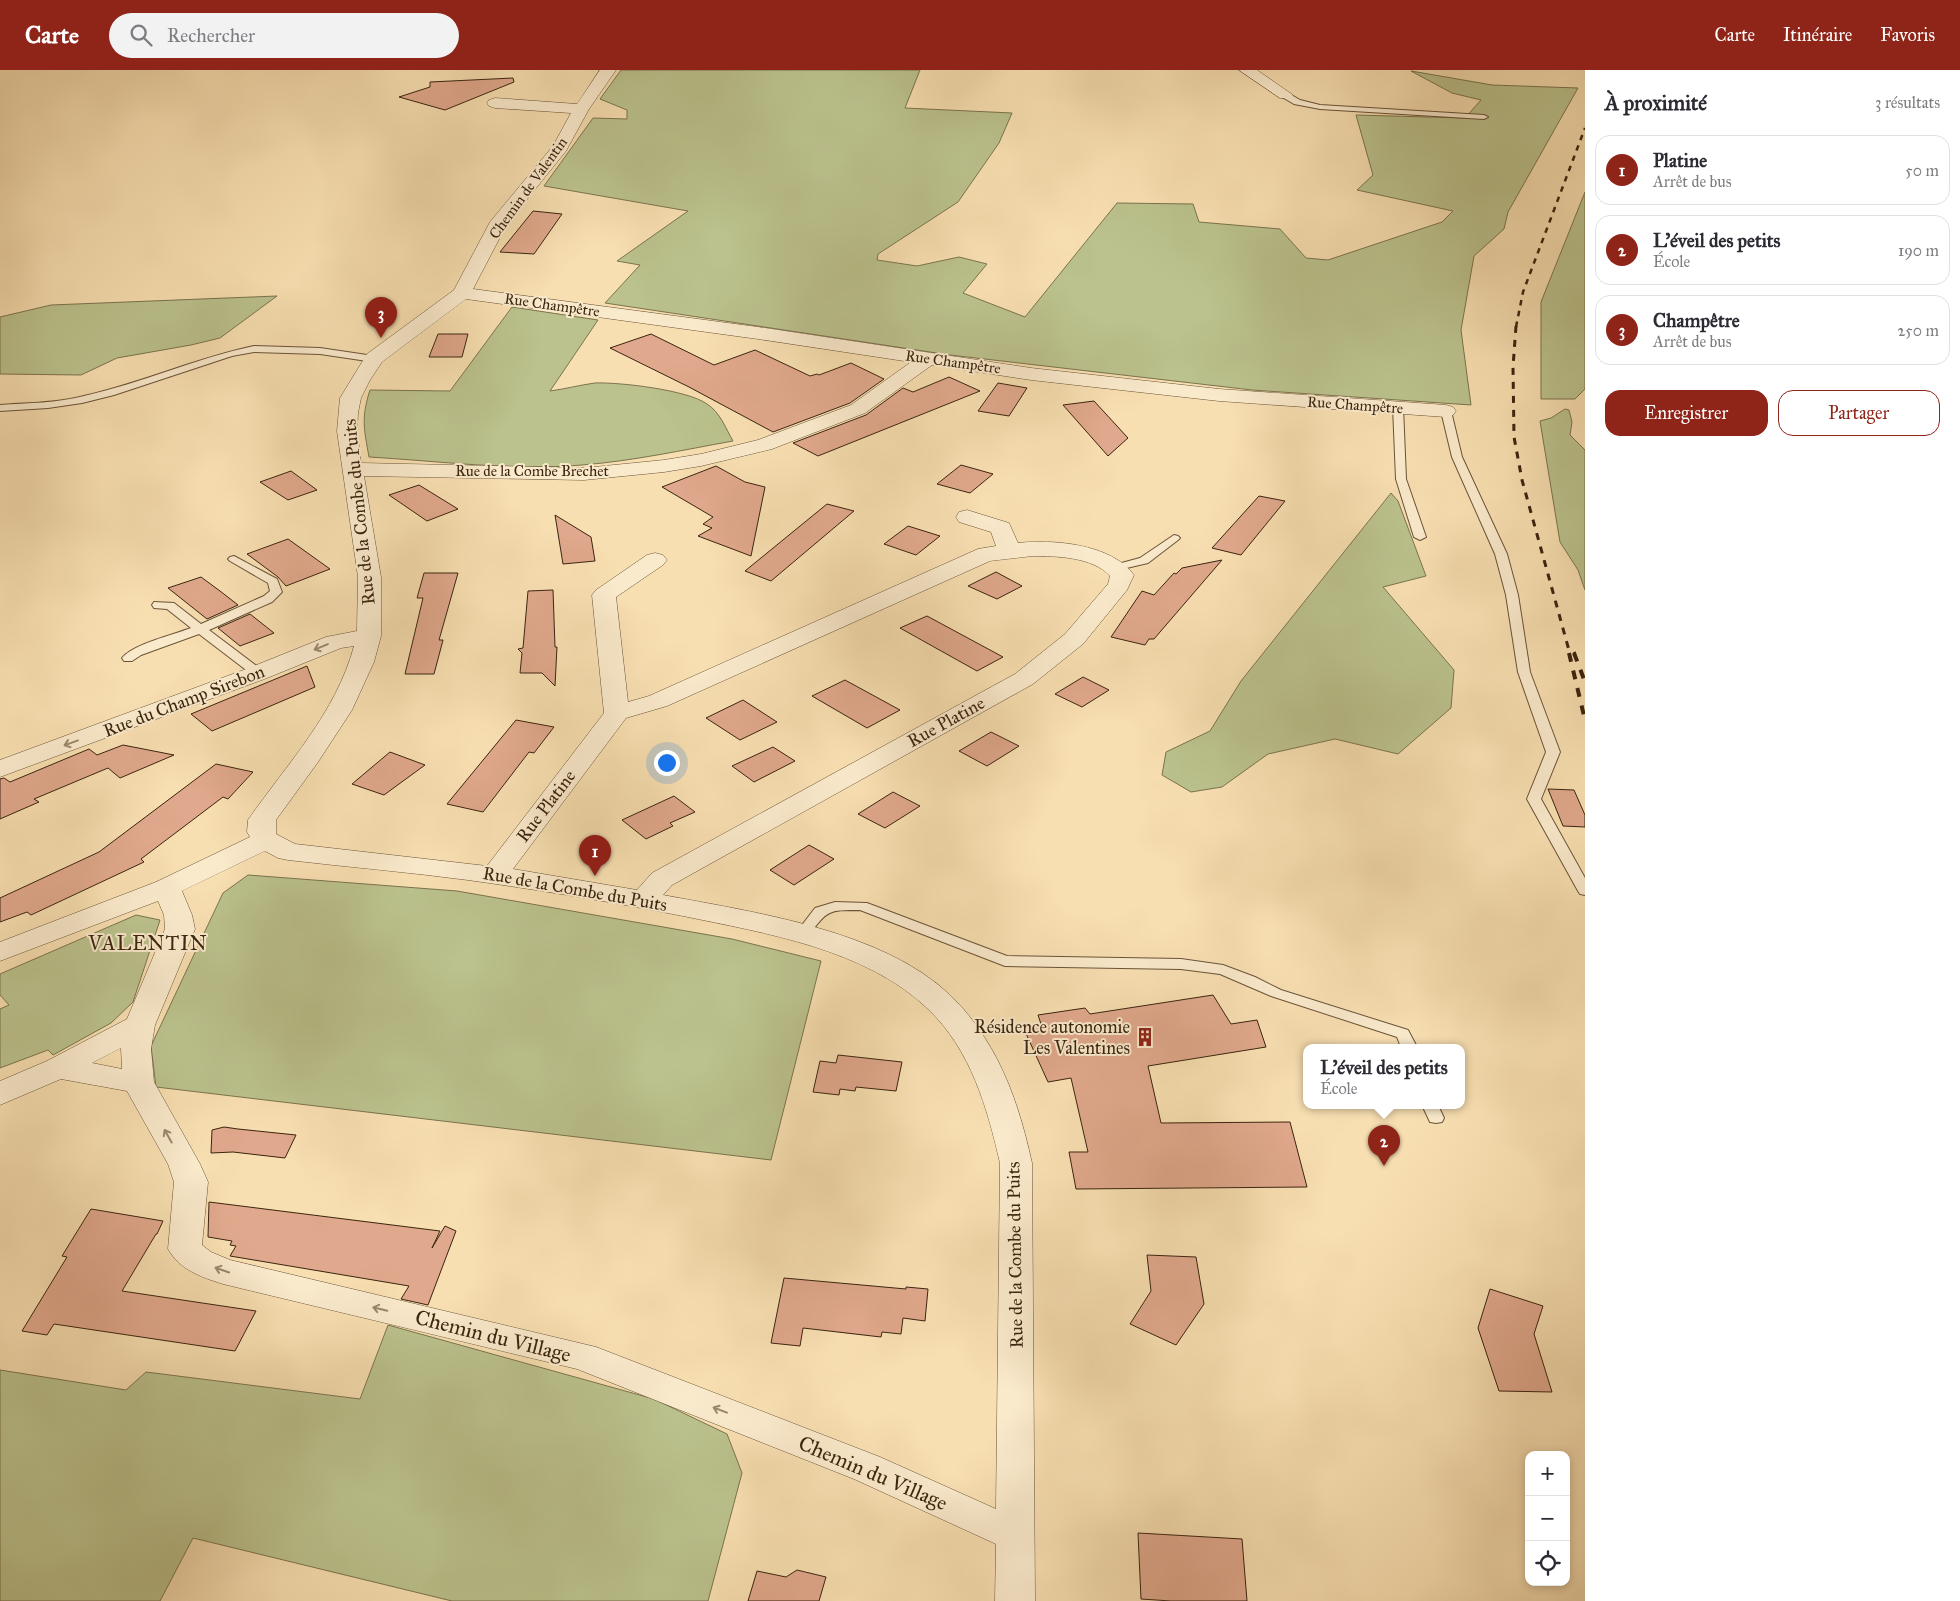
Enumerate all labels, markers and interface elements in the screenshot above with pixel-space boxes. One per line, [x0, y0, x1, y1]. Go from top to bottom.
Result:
search box [109, 13, 459, 58]
text: Carte [25, 20, 79, 50]
icon: search [127, 21, 155, 49]
text: Rechercher [167, 24, 255, 47]
text: Carte [1715, 24, 1755, 46]
text: Itinéraire [1783, 24, 1852, 46]
text: Favoris [1880, 24, 1935, 46]
text: À proximité [1605, 90, 1707, 116]
text: 3 résultats [1875, 93, 1940, 112]
street label: Chemin de Valentin [485, 134, 571, 242]
text: Platine [1653, 149, 1707, 172]
text: 1 [1619, 161, 1625, 180]
text: 50 m [1905, 161, 1939, 180]
text: Arrêt de bus [1653, 172, 1732, 191]
text: L'éveil des petits [1653, 229, 1780, 252]
text: 2 [1618, 241, 1626, 260]
text: 190 m [1898, 241, 1939, 260]
text: École [1653, 252, 1690, 271]
street label: Rue Champêtre [503, 289, 601, 321]
pin: 3 [365, 297, 397, 338]
text: Champêtre [1653, 309, 1740, 332]
text: 3 [1619, 321, 1625, 340]
text: 250 m [1898, 321, 1939, 340]
text: Arrêt de bus [1653, 332, 1732, 351]
street label: Rue Champêtre [904, 346, 1002, 378]
button: Enregistrer [1605, 390, 1768, 436]
button: Partager [1778, 390, 1940, 436]
street label: Rue Champêtre [1306, 393, 1404, 417]
street label: Rue de la Combe du Puits [338, 418, 380, 606]
street label: Rue de la Combe Brechet [455, 462, 609, 480]
one-way arrow [314, 643, 329, 652]
street label: Rue du Champ Sirebon [100, 660, 268, 742]
street label: Rue Platine [904, 692, 988, 752]
one-way arrow [64, 739, 79, 748]
your location [654, 750, 680, 776]
street label: Rue Platine [512, 766, 580, 846]
pin: 1 [579, 835, 611, 876]
street label: Rue de la Combe du Puits [481, 862, 669, 916]
district label: VALENTIN [87, 931, 208, 955]
place label: Résidence autonomie Les Valentines [974, 1016, 1130, 1059]
building icon: Résidence autonomie Les Valentines [1134, 1026, 1156, 1048]
popup [1303, 1044, 1465, 1109]
text: L'éveil des petits [1320, 1056, 1448, 1079]
text: École [1320, 1079, 1358, 1098]
pin: 2 [1368, 1125, 1400, 1166]
one-way arrow [163, 1128, 173, 1143]
street label: Rue de la Combe du Puits [1002, 1161, 1028, 1349]
one-way arrow [215, 1265, 231, 1274]
one-way arrow [373, 1304, 389, 1313]
street label: Chemin du Village [413, 1304, 574, 1368]
one-way arrow [713, 1404, 728, 1414]
street label: Chemin du Village [795, 1430, 952, 1516]
map controls [1525, 1451, 1570, 1586]
button: + [1525, 1451, 1570, 1496]
button: − [1525, 1496, 1570, 1541]
button: locate [1525, 1541, 1570, 1586]

